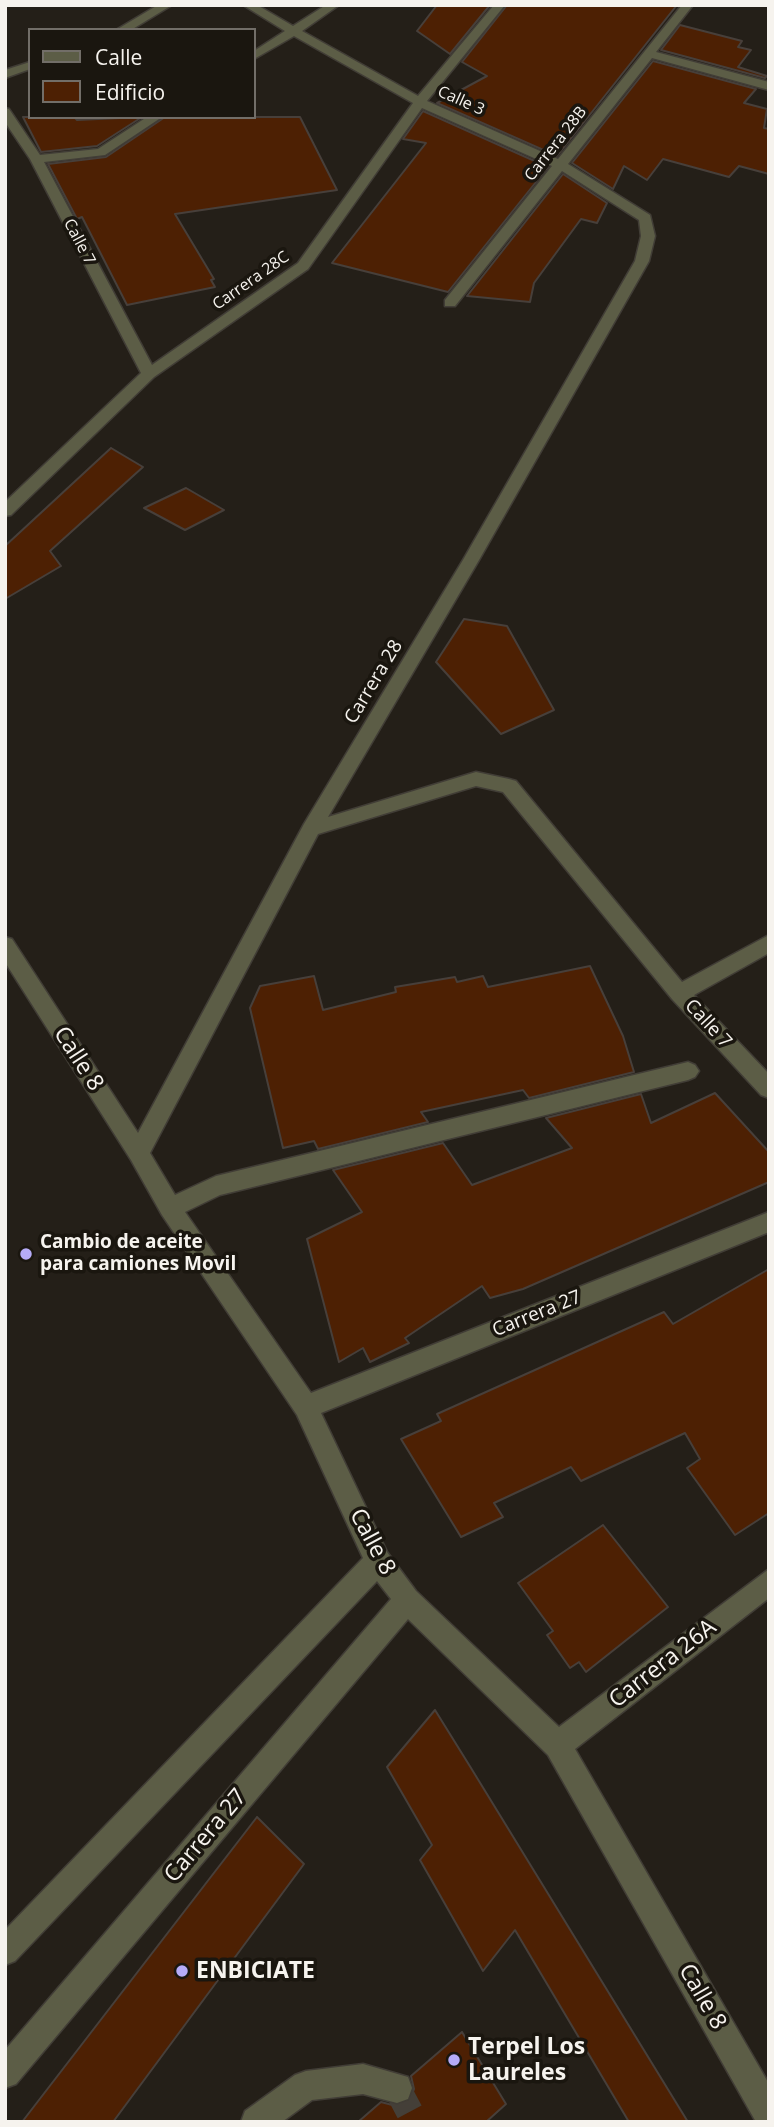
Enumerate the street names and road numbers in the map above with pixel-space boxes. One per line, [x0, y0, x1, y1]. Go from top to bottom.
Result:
street label: Calle 3 [435, 82, 487, 120]
street label: Carrera 28B [521, 103, 591, 185]
street label: Calle 7 [59, 216, 99, 268]
street label: Carrera 28C [209, 248, 293, 314]
street label: Carrera 28 [340, 636, 408, 728]
street label: Calle 7 [680, 995, 736, 1053]
street label: Calle 8 [47, 1022, 109, 1096]
street label: Carrera 27 [489, 1286, 585, 1342]
street label: Calle 8 [343, 1504, 401, 1580]
street label: Carrera 26A [604, 1614, 722, 1714]
street label: Carrera 27 [159, 1784, 253, 1888]
street label: Calle 8 [672, 1959, 732, 2035]

